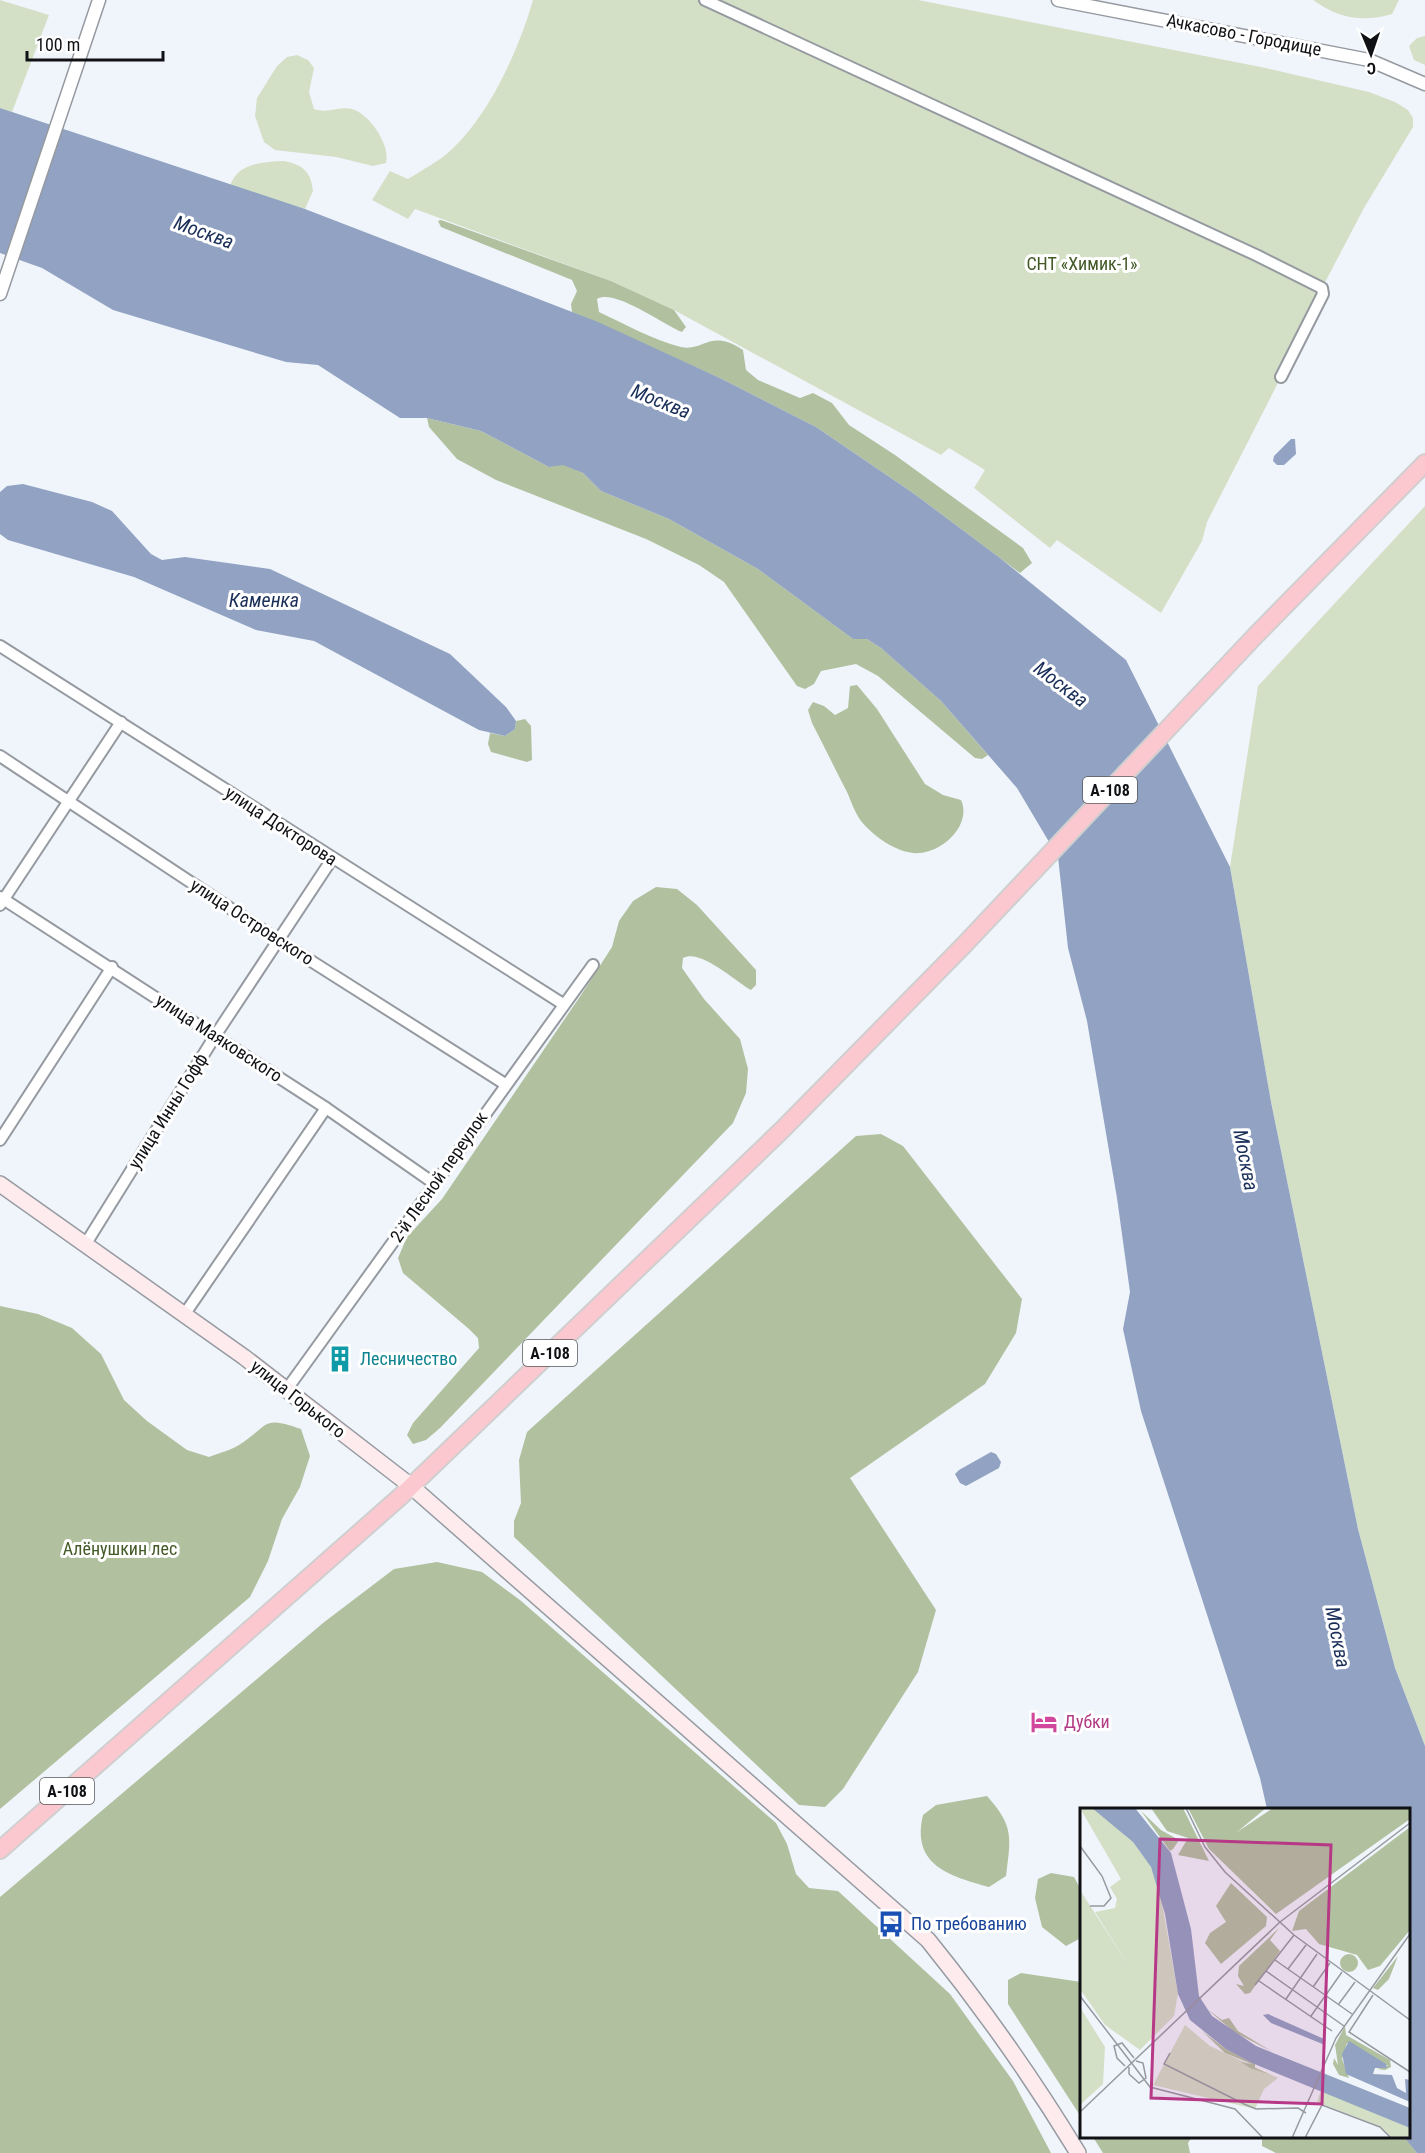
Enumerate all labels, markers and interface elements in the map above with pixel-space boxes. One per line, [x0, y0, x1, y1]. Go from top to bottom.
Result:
street label: Ачкасово - Городище [1165, 9, 1323, 60]
scale bar [27, 24, 164, 62]
north arrow [1341, 24, 1401, 84]
text: 100 m [36, 34, 80, 55]
text: С [1367, 59, 1376, 78]
water label: Москва [171, 210, 237, 254]
park label: СНТ «Химик-1» [1026, 253, 1138, 274]
water label: Москва [628, 378, 694, 424]
water label: Каменка [229, 588, 299, 612]
water label: Москва [1029, 656, 1093, 712]
road number: А-108 [1083, 777, 1137, 803]
street label: улица Докторова [221, 782, 341, 870]
street label: улица Островского [187, 874, 318, 969]
street label: улица Маяковского [152, 989, 286, 1086]
street label: улица Инны Гофф [124, 1049, 212, 1172]
street label: 2-й Лесной переулок [386, 1107, 492, 1246]
water label: Москва [1228, 1127, 1264, 1193]
road number: А-108 [523, 1340, 577, 1366]
building icon: Лесничество [325, 1344, 355, 1374]
place label: Лесничество [360, 1348, 457, 1369]
street label: улица Горького [247, 1355, 350, 1442]
park label: Алёнушкин лес [63, 1538, 177, 1559]
water label: Москва [1320, 1604, 1356, 1670]
hotel icon: Дубки [1029, 1707, 1059, 1737]
place label: Дубки [1064, 1711, 1110, 1732]
road number: А-108 [40, 1778, 94, 1804]
inset map [1080, 1808, 1410, 2138]
bus stop icon: По требованию [876, 1909, 906, 1939]
place label: По требованию [911, 1913, 1027, 1934]

